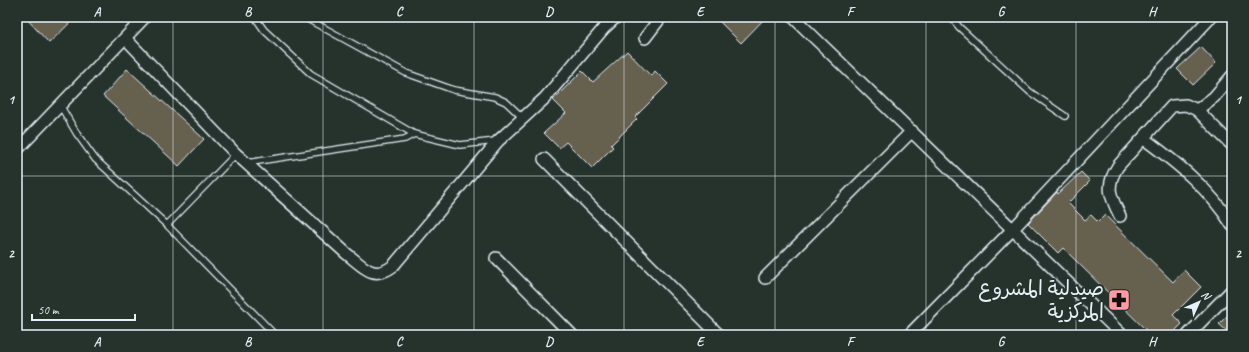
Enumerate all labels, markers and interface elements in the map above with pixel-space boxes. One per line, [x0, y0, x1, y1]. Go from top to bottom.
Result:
text: A [94, 4, 102, 20]
text: B [245, 4, 253, 20]
text: C [396, 4, 404, 20]
text: D [545, 4, 554, 20]
text: E [697, 4, 706, 20]
text: F [847, 4, 856, 20]
text: G [998, 4, 1006, 20]
text: H [1148, 4, 1158, 20]
text: 1 [8, 92, 16, 108]
text: 1 [1235, 92, 1243, 108]
text: 2 [8, 246, 15, 262]
text: 2 [1235, 246, 1242, 262]
place label: صيدلية المشروع المركزية [978, 276, 1104, 324]
north arrow [1179, 282, 1219, 322]
pharmacy icon: صيدلية المشروع المركزية [1106, 287, 1132, 313]
text: N [1199, 288, 1215, 304]
scale bar [32, 296, 135, 322]
text: 50 m [38, 302, 60, 318]
text: A [94, 334, 102, 350]
text: B [245, 334, 253, 350]
text: C [396, 334, 404, 350]
text: D [545, 334, 554, 350]
text: E [697, 334, 706, 350]
text: F [847, 334, 856, 350]
text: G [998, 334, 1006, 350]
text: H [1148, 334, 1158, 350]

